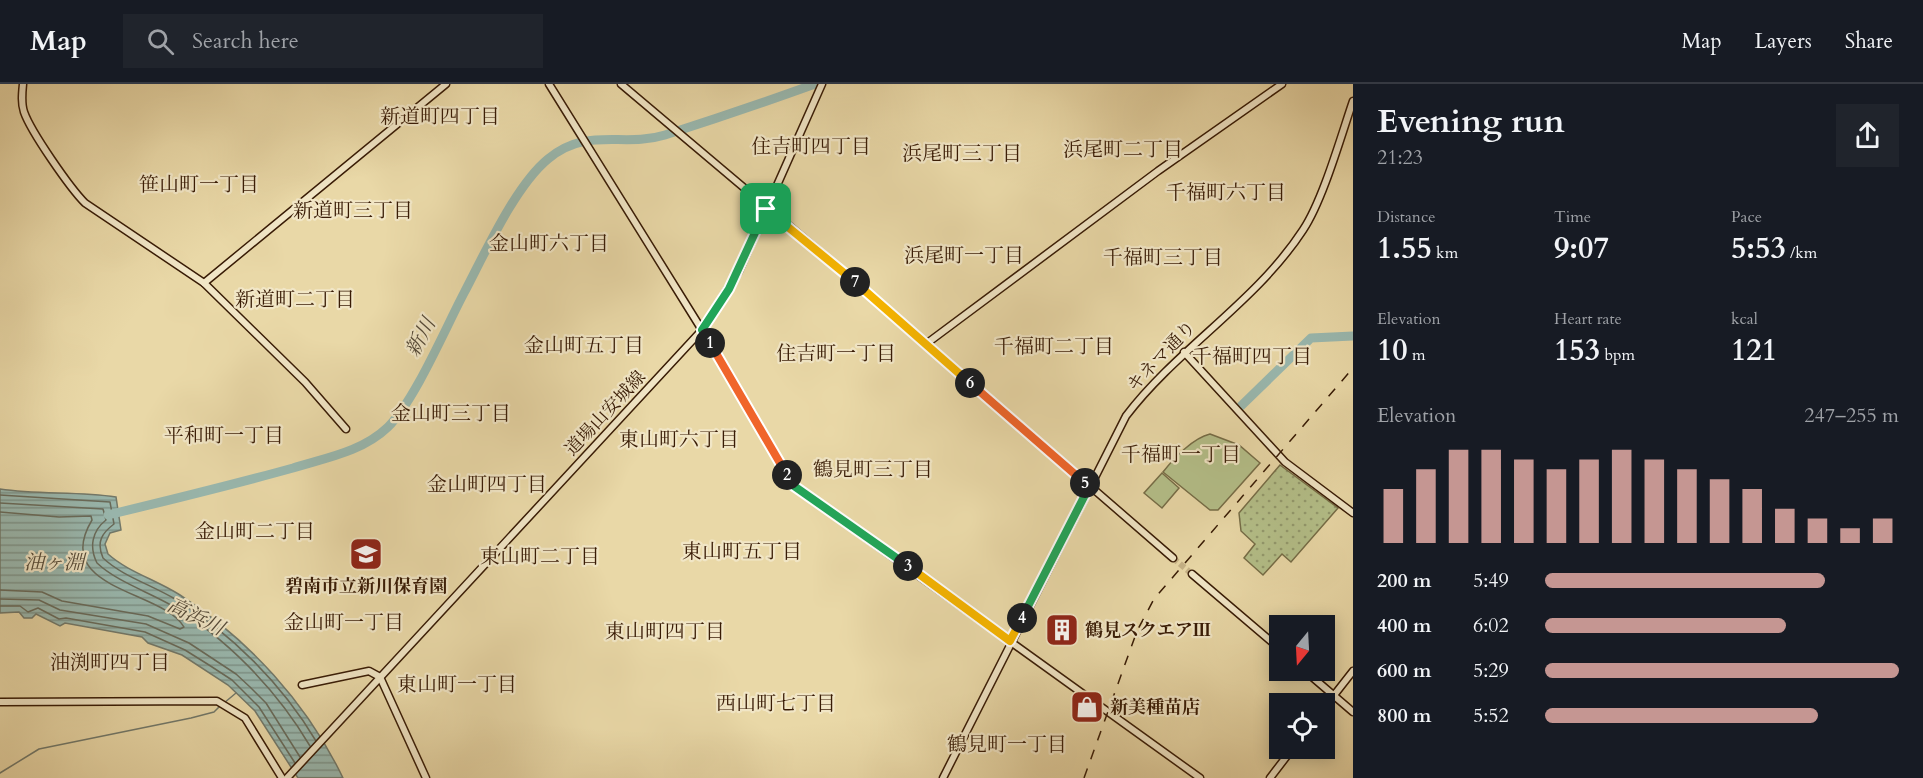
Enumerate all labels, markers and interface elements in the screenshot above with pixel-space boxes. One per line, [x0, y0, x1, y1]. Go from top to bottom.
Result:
search box [123, 14, 543, 68]
text: Map [30, 22, 87, 60]
icon: search [144, 25, 177, 58]
text: Search here [192, 26, 299, 56]
text: Map [1682, 27, 1722, 56]
text: Layers [1755, 27, 1812, 56]
text: Share [1845, 27, 1893, 56]
text: Evening run [1377, 99, 1565, 144]
district label: 新道町四丁目 [380, 103, 500, 130]
button: share [1836, 104, 1899, 167]
district label: 住吉町四丁目 [751, 133, 871, 160]
district label: 浜尾町二丁目 [1063, 136, 1183, 163]
district label: 浜尾町三丁目 [902, 140, 1022, 167]
text: 21:23 [1377, 144, 1423, 171]
district label: 笹山町一丁目 [139, 171, 259, 198]
district label: 千福町六丁目 [1166, 179, 1286, 206]
pin [740, 183, 791, 234]
icon: arrive [749, 192, 782, 225]
district label: 新道町三丁目 [293, 197, 413, 224]
text: Distance [1377, 206, 1435, 228]
text: Time [1554, 206, 1591, 228]
text: Pace [1731, 206, 1762, 228]
text: 1.55 [1377, 228, 1432, 269]
text: 9:07 [1554, 228, 1609, 269]
text: 5:53 [1731, 228, 1786, 269]
district label: 金山町六丁目 [489, 230, 609, 257]
district label: 浜尾町一丁目 [904, 242, 1024, 269]
text: km [1432, 242, 1458, 264]
text: /km [1786, 242, 1817, 264]
district label: 千福町三丁目 [1103, 244, 1223, 271]
pin: 7 [840, 267, 870, 297]
text: 7 [851, 271, 859, 293]
district label: 新道町二丁目 [235, 286, 355, 313]
text: Elevation [1377, 308, 1441, 330]
text: Heart rate [1554, 308, 1622, 330]
text: kcal [1731, 308, 1758, 330]
water label: 新川 [399, 311, 443, 361]
street label: キネマ通り [1121, 315, 1201, 397]
pin: 1 [695, 328, 725, 358]
text: 10 [1377, 330, 1408, 371]
text: 153 [1554, 330, 1600, 371]
text: 121 [1731, 330, 1777, 371]
district label: 金山町五丁目 [524, 332, 644, 359]
text: 1 [706, 332, 714, 354]
district label: 千福町二丁目 [994, 333, 1114, 360]
district label: 住吉町一丁目 [776, 340, 896, 367]
district label: 千福町四丁目 [1192, 343, 1312, 370]
text: m [1408, 344, 1426, 366]
text: bpm [1600, 344, 1635, 366]
street label: 道場山安城線 [559, 365, 651, 461]
pin: 6 [955, 368, 985, 398]
text: 6 [966, 372, 974, 394]
district label: 金山町三丁目 [391, 400, 511, 427]
text: Elevation [1377, 402, 1456, 429]
text: 247–255 m [1804, 402, 1899, 429]
district label: 平和町一丁目 [164, 422, 284, 449]
district label: 東山町六丁目 [619, 426, 739, 453]
district label: 千福町一丁目 [1121, 441, 1241, 468]
district label: 鶴見町三丁目 [813, 456, 933, 483]
pin: 2 [772, 460, 802, 490]
text: 2 [783, 464, 791, 486]
pin: 5 [1070, 468, 1100, 498]
district label: 金山町四丁目 [427, 471, 547, 498]
text: 5 [1081, 472, 1089, 494]
district label: 金山町二丁目 [195, 518, 315, 545]
school or university icon: 碧南市立新川保育園 [348, 536, 384, 572]
district label: 東山町五丁目 [682, 538, 802, 565]
district label: 東山町二丁目 [480, 543, 600, 570]
water label: 油ヶ淵 [24, 549, 88, 576]
pin: 3 [893, 551, 923, 581]
text: 3 [904, 555, 912, 577]
text: 200 m [1377, 567, 1432, 594]
text: 5:49 [1473, 567, 1509, 594]
place label: 碧南市立新川保育園 [285, 574, 447, 599]
water label: 高浜川 [163, 591, 230, 643]
pin: 4 [1007, 603, 1037, 633]
text: 4 [1018, 607, 1026, 629]
district label: 金山町一丁目 [284, 609, 404, 636]
building icon: 鶴見スクエアⅢ [1044, 612, 1080, 648]
text: 400 m [1377, 612, 1432, 639]
text: 6:02 [1473, 612, 1509, 639]
north arrow [1269, 615, 1335, 681]
map controls [1269, 615, 1335, 759]
district label: 東山町四丁目 [605, 618, 725, 645]
place label: 鶴見スクエアⅢ [1085, 618, 1211, 643]
district label: 油渕町四丁目 [50, 649, 170, 676]
text: 600 m [1377, 657, 1432, 684]
text: 5:29 [1473, 657, 1509, 684]
district label: 東山町一丁目 [397, 671, 517, 698]
shop icon: 新美種苗店 [1069, 689, 1105, 725]
district label: 西山町七丁目 [716, 690, 836, 717]
button: locate [1269, 693, 1335, 759]
place label: 新美種苗店 [1110, 695, 1200, 720]
text: 800 m [1377, 702, 1432, 729]
text: 5:52 [1473, 702, 1509, 729]
district label: 鶴見町一丁目 [947, 731, 1067, 758]

